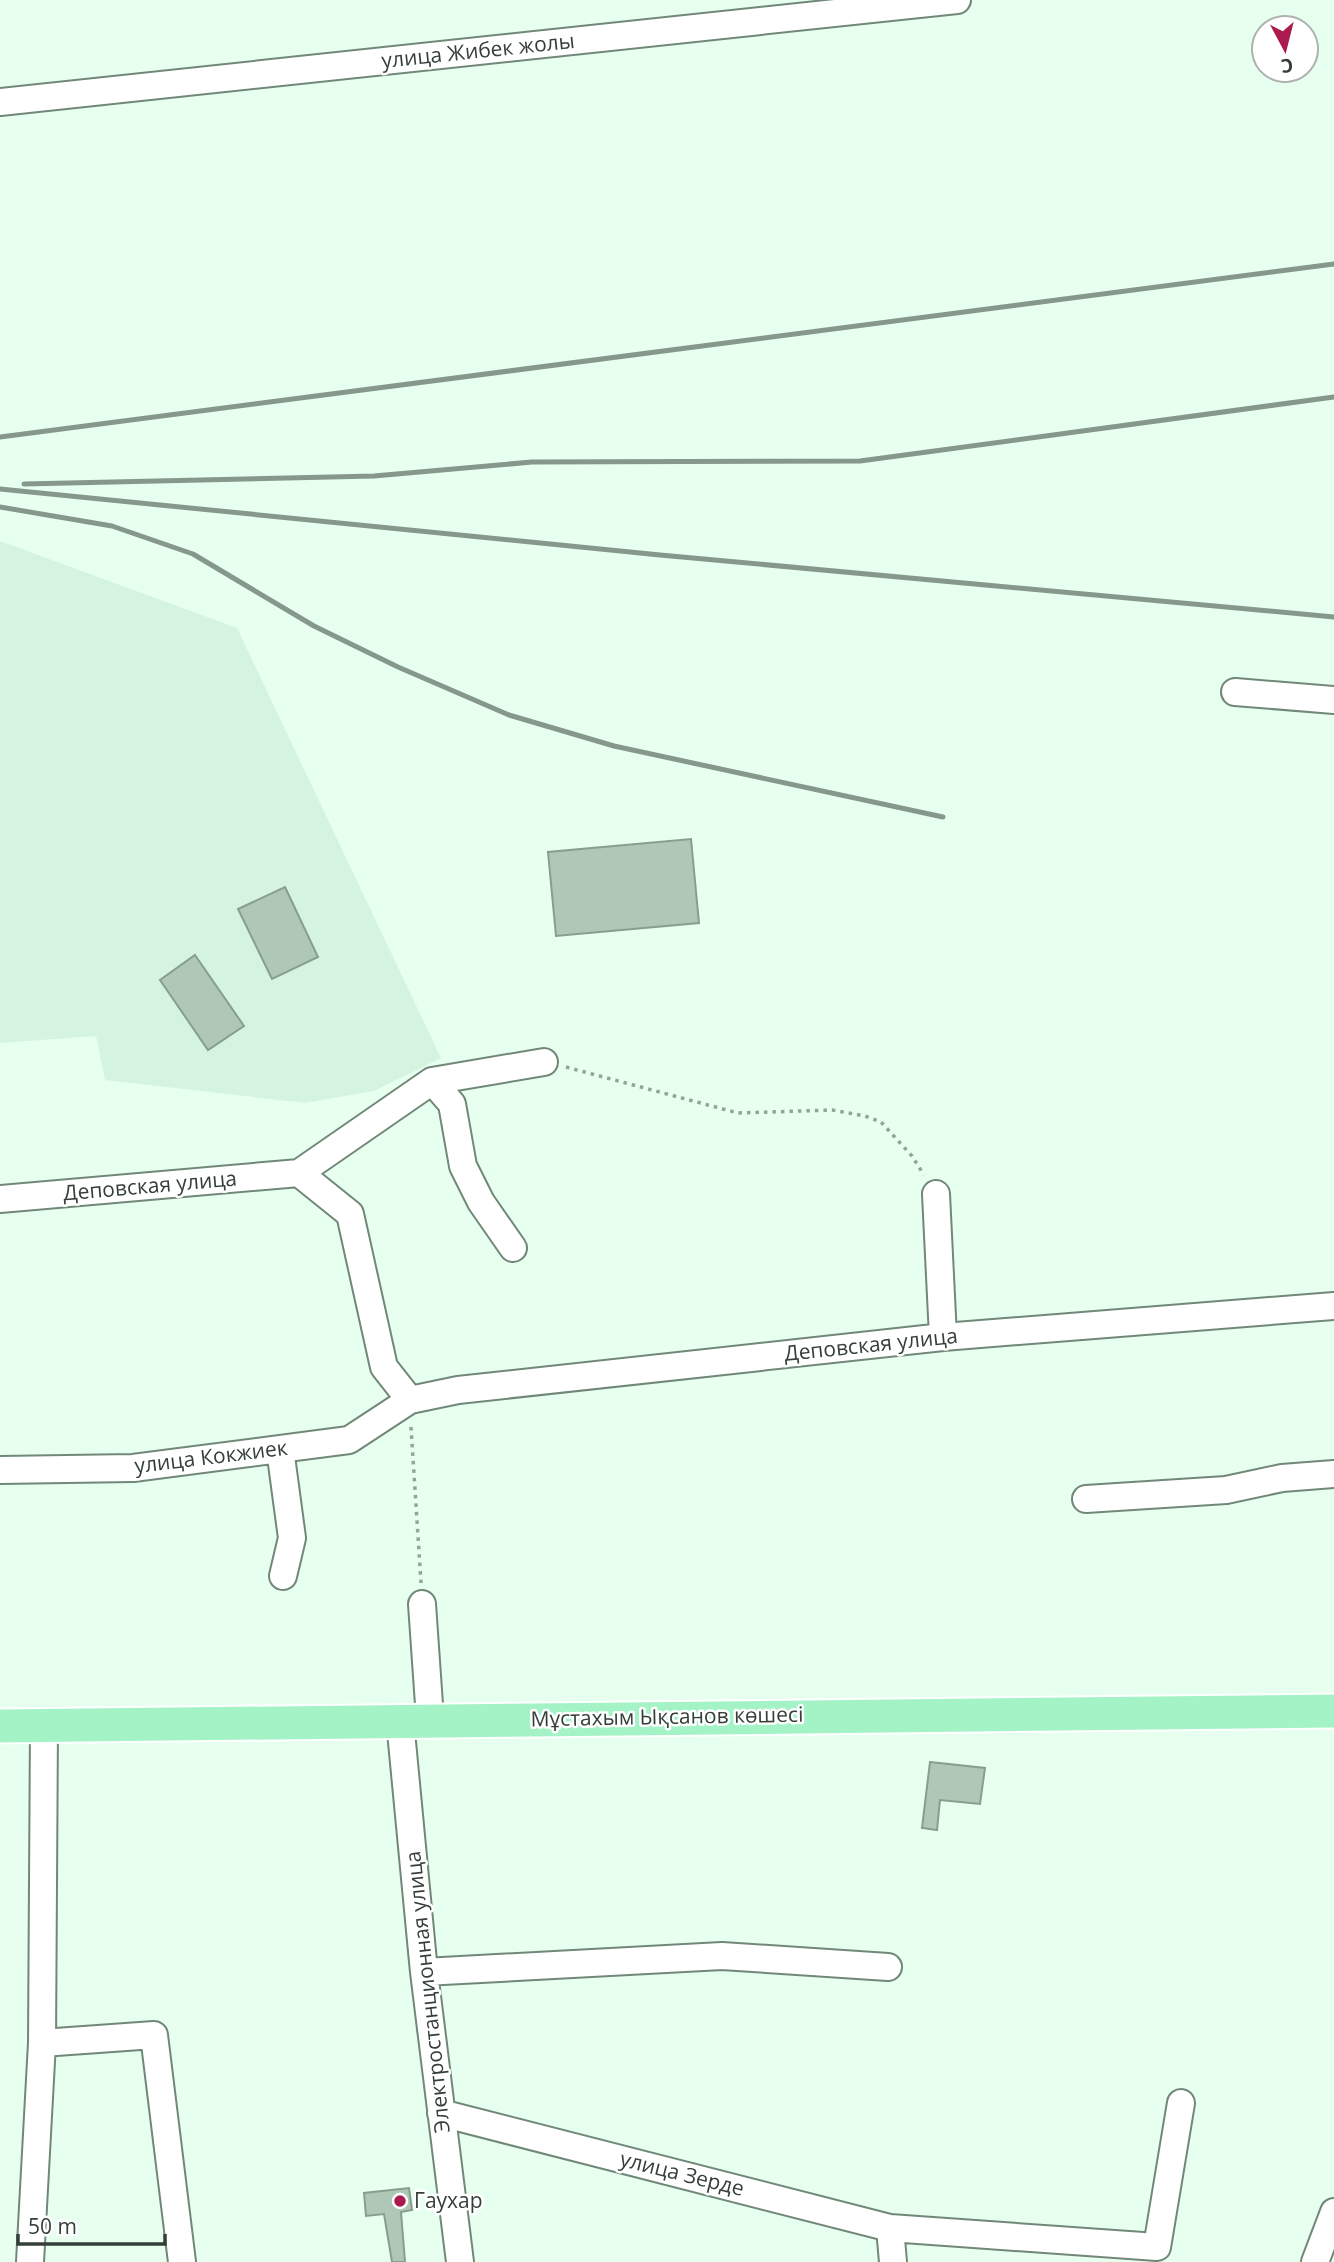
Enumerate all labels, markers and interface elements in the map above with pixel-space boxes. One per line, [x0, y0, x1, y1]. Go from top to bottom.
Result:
north arrow [1250, 14, 1320, 84]
street label: улица Жибек жолы [380, 26, 576, 74]
text: С [1279, 52, 1295, 80]
street label: Деповская улица [62, 1163, 238, 1207]
street label: Деповская улица [783, 1321, 959, 1367]
street label: улица Кокжиек [133, 1433, 289, 1479]
street label: Мұстахым Ықсанов көшесі [530, 1700, 804, 1732]
street label: Электростанционная улица [398, 1850, 456, 2134]
street label: улица Зерде [617, 2144, 747, 2202]
place label: Гаухар [414, 2186, 483, 2214]
marker: Гаухар [392, 2193, 408, 2209]
scale bar [18, 2202, 164, 2246]
text: 50 m [28, 2212, 77, 2240]

